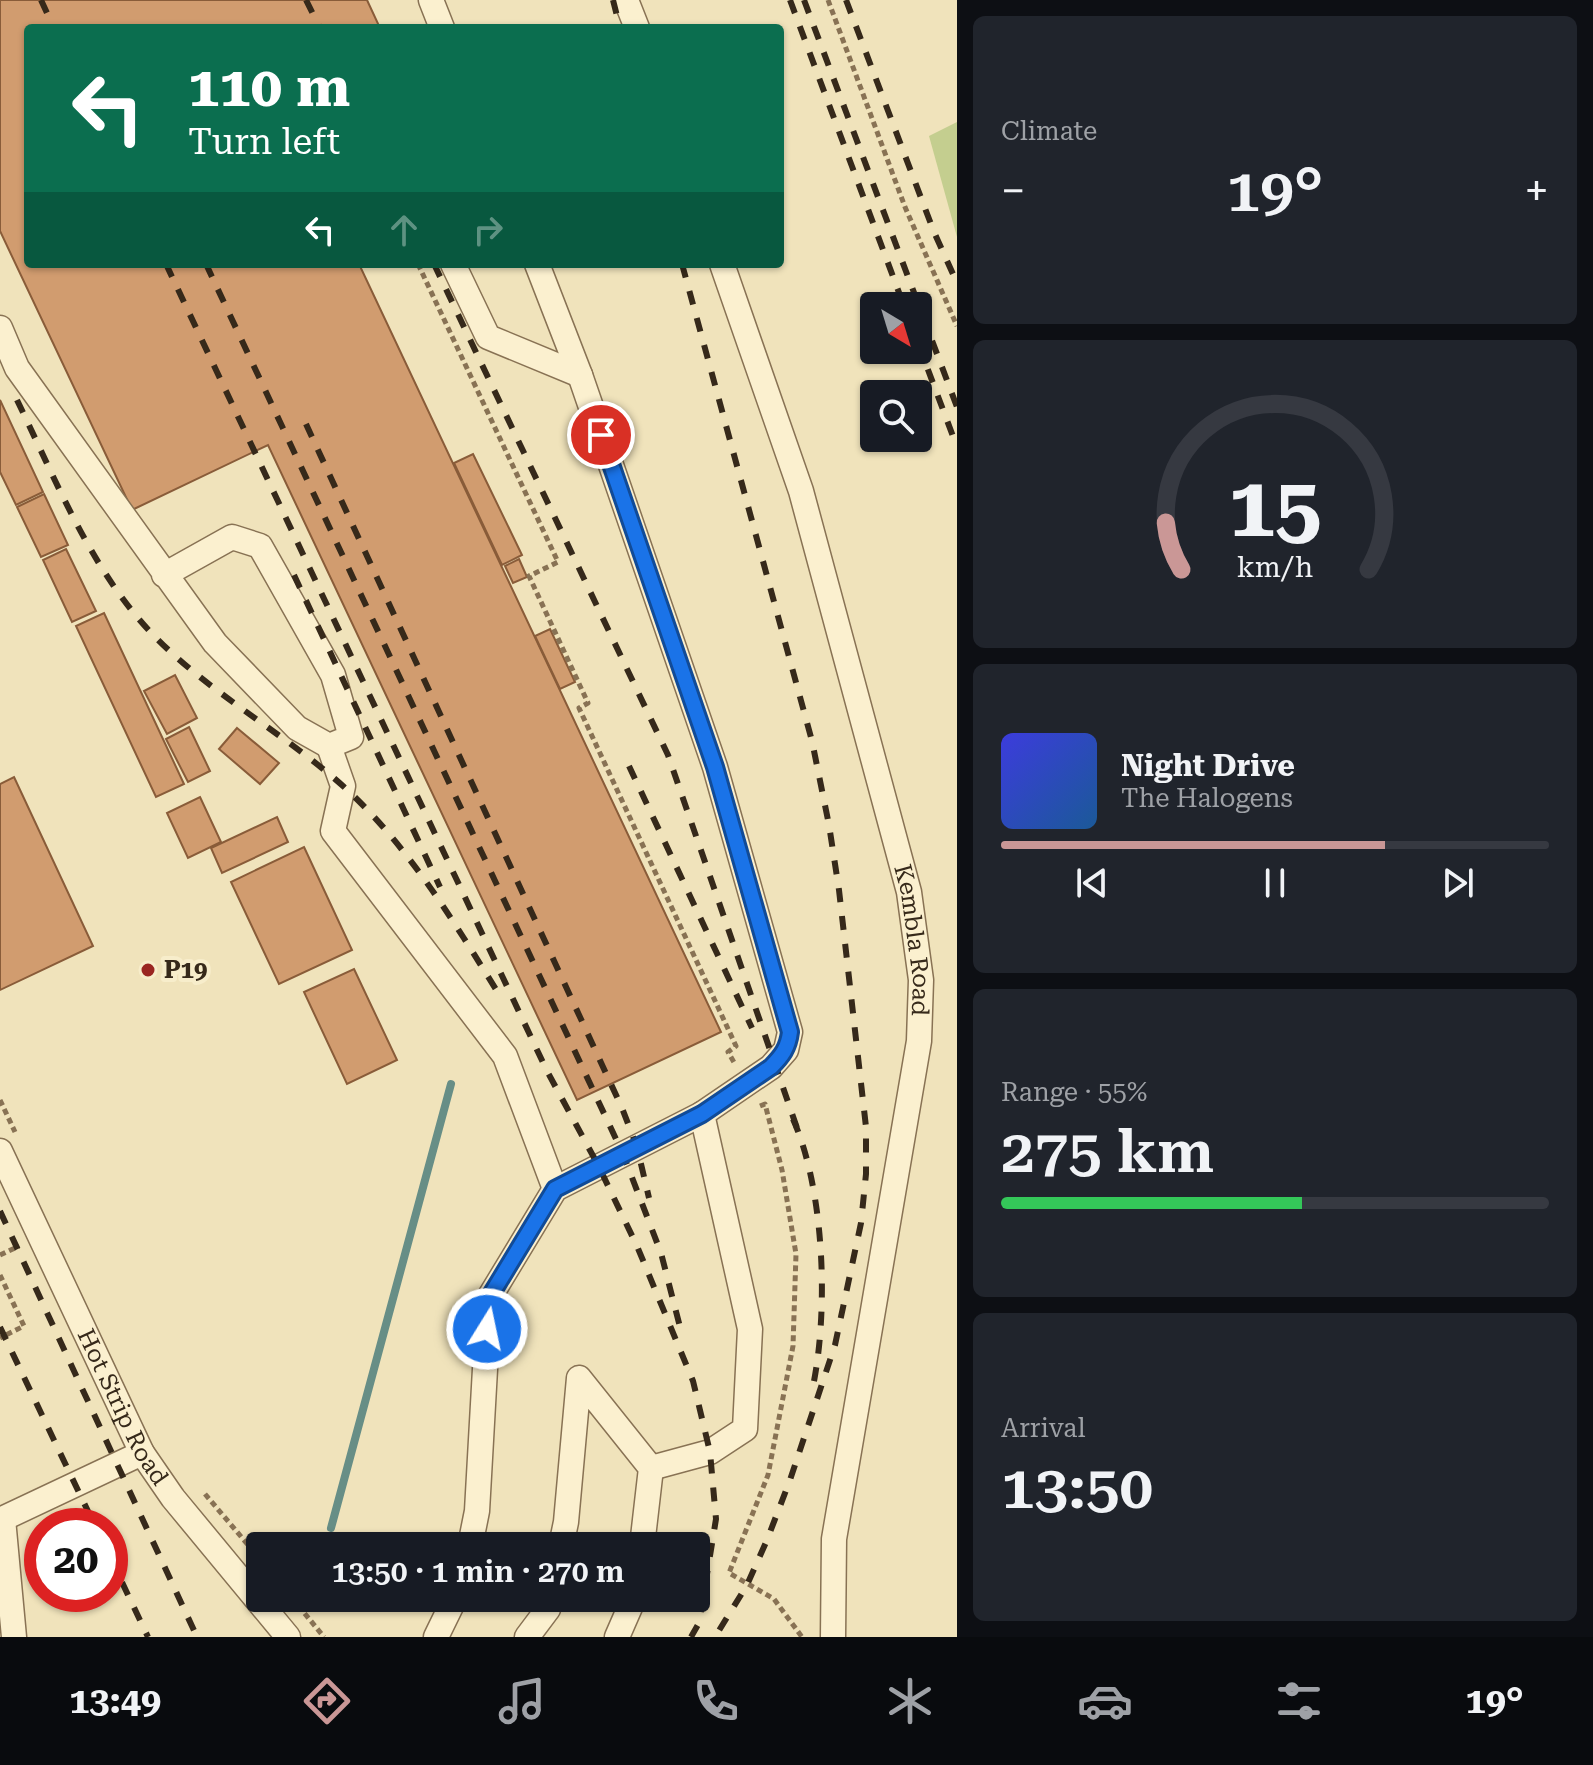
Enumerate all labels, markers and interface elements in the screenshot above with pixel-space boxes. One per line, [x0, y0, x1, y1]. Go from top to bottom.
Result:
text: 110 m [188, 54, 350, 120]
icon: left [56, 56, 160, 160]
text: Climate [1001, 116, 1097, 146]
text: Turn left [188, 121, 340, 163]
text: 19° [1227, 155, 1323, 226]
text: − [1001, 165, 1026, 217]
text: + [1524, 165, 1549, 217]
icon: left [298, 208, 342, 252]
icon: ahead [382, 208, 426, 252]
icon: right [466, 208, 510, 252]
north arrow [860, 292, 932, 364]
map controls [860, 292, 932, 452]
button: search [860, 380, 932, 452]
pin [567, 401, 635, 469]
icon: arrive [579, 413, 623, 457]
text: 15 [1228, 459, 1322, 556]
text: km/h [1237, 550, 1313, 584]
text: Night Drive [1121, 748, 1295, 783]
text: The Halogens [1121, 783, 1293, 813]
street label: Kembla Road [888, 861, 935, 1016]
icon: previous [1070, 861, 1114, 905]
icon: pause [1253, 861, 1297, 905]
icon: next [1436, 861, 1480, 905]
place label: P19 [164, 956, 208, 984]
marker: P19 [139, 961, 157, 979]
text: Range · 55% [1001, 1077, 1147, 1107]
text: 275 km [1001, 1116, 1214, 1187]
position arrow [445, 1287, 529, 1371]
street label: Hot Strip Road [72, 1324, 174, 1491]
text: Arrival [1001, 1413, 1086, 1443]
text: 13:50 [1001, 1452, 1153, 1523]
speed limit sign: 20 [24, 1508, 128, 1612]
text: 13:50 · 1 min · 270 m [332, 1554, 624, 1589]
icon: directions [299, 1673, 355, 1729]
icon: music [494, 1673, 550, 1729]
icon: phone [688, 1673, 744, 1729]
icon: climate [882, 1673, 938, 1729]
icon: car [1077, 1673, 1133, 1729]
icon: filters [1271, 1673, 1327, 1729]
text: 13:49 [69, 1680, 161, 1722]
text: 19° [1466, 1680, 1524, 1722]

